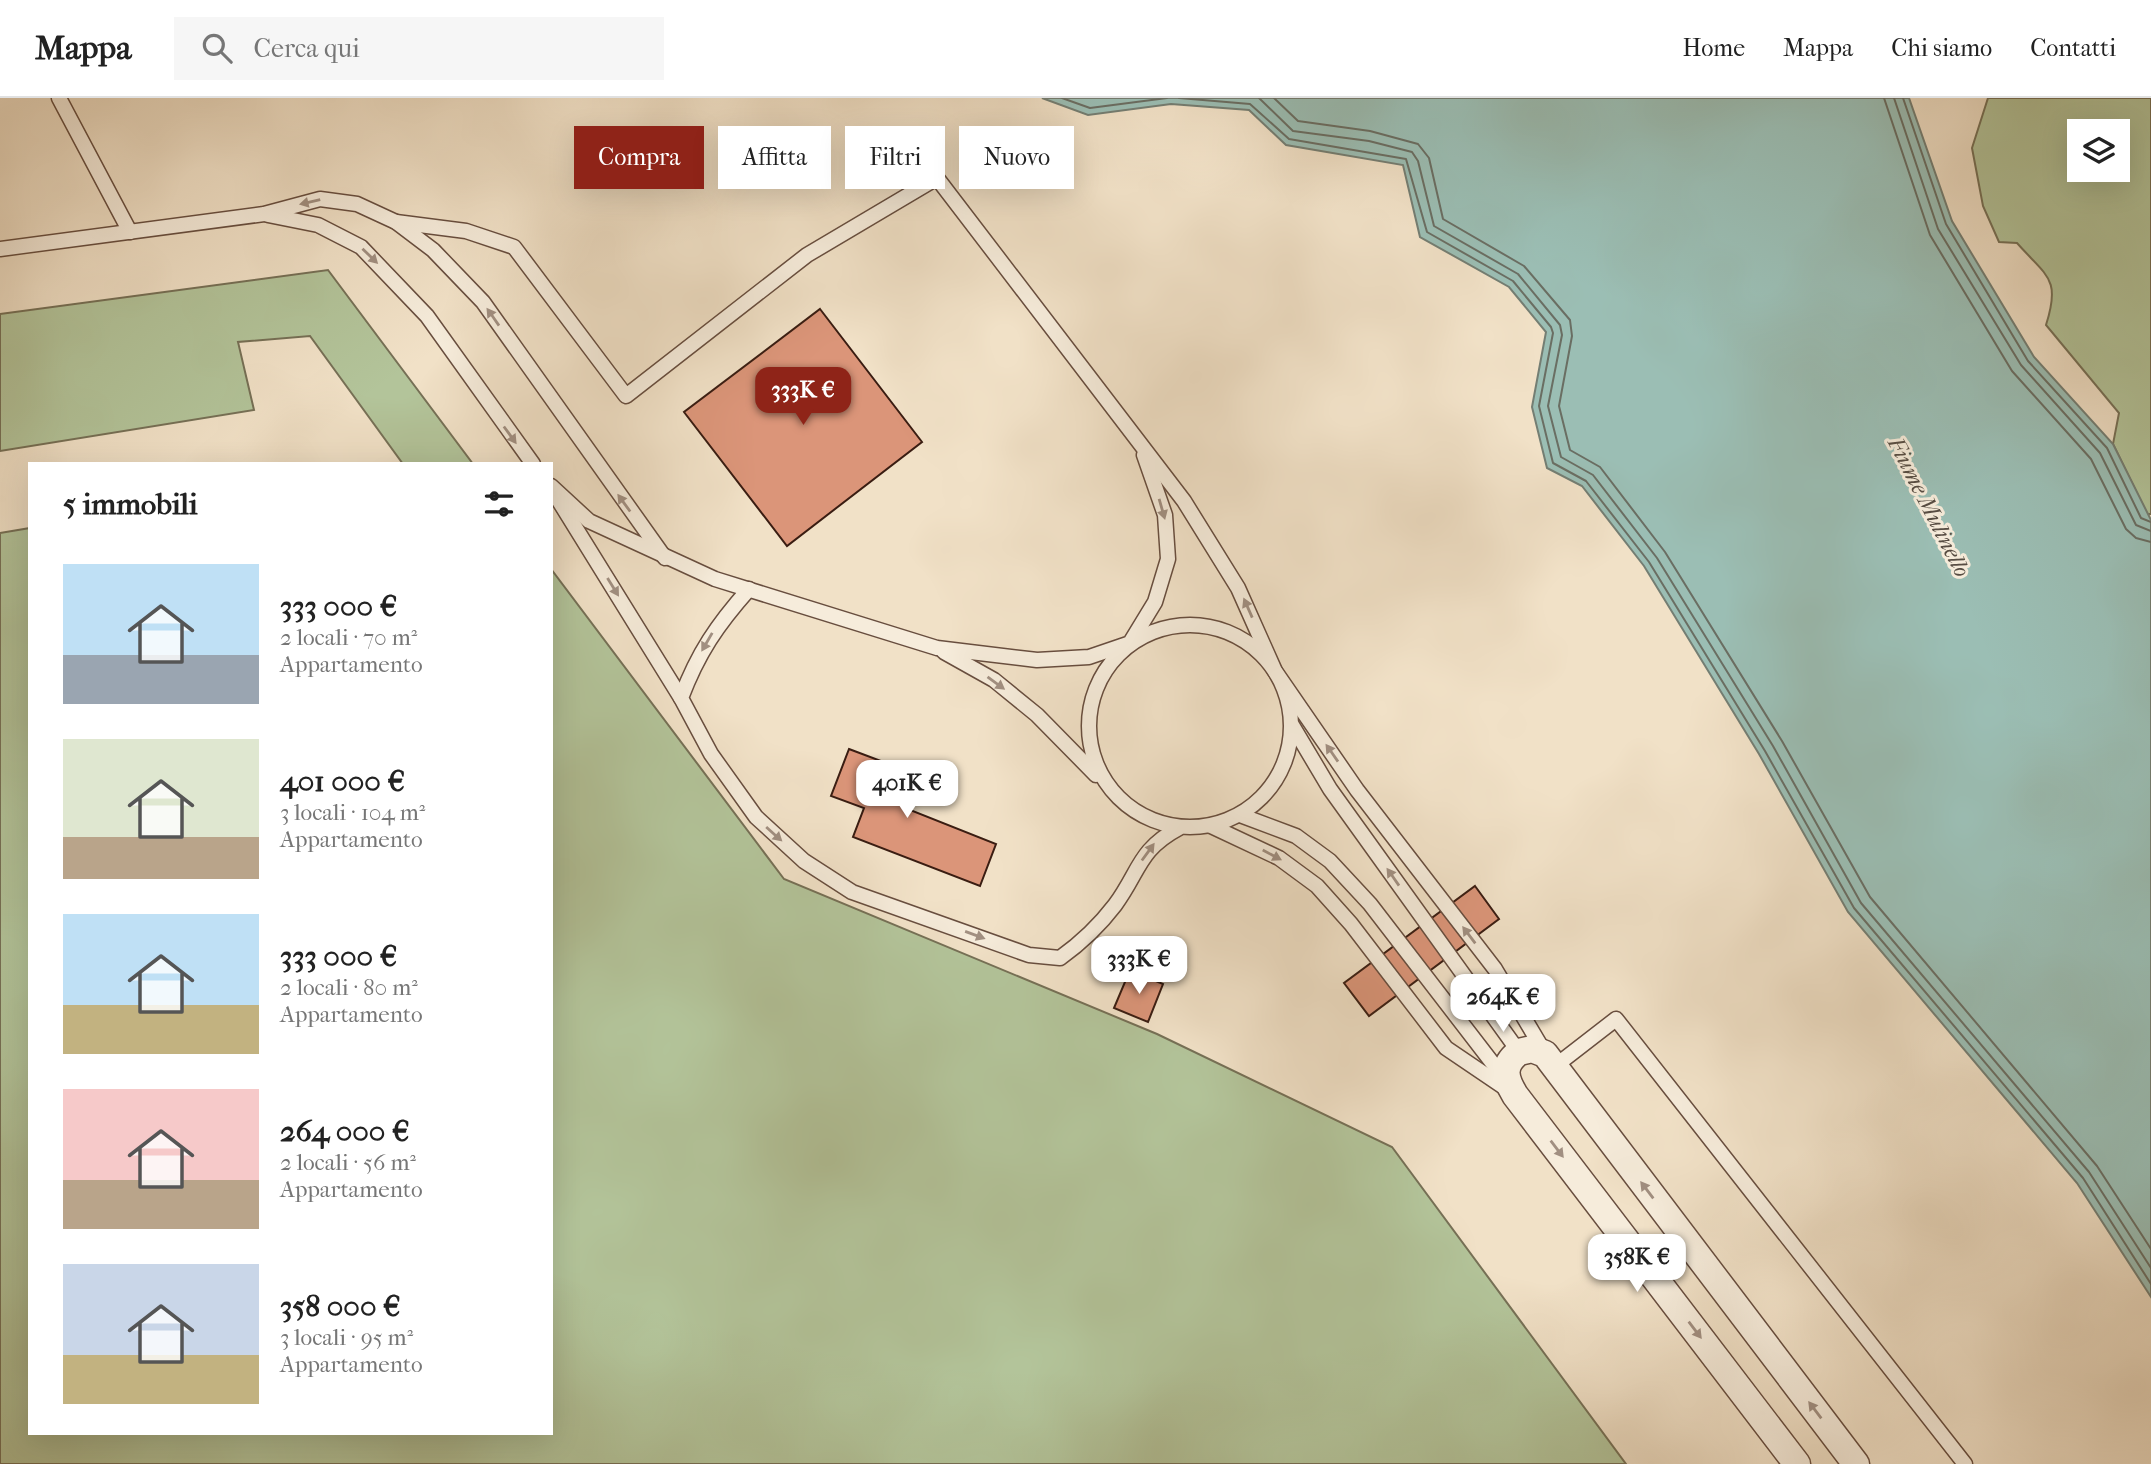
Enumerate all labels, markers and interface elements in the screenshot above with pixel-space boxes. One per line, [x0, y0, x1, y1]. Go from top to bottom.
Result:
search box [174, 17, 664, 80]
text: Mappa [35, 29, 132, 68]
icon: search [198, 29, 236, 67]
text: Cerca qui [254, 33, 360, 64]
text: Home [1683, 34, 1745, 62]
text: Mappa [1783, 34, 1853, 62]
text: Chi siamo [1891, 34, 1992, 62]
text: Contatti [2030, 34, 2116, 62]
map controls [2067, 119, 2130, 182]
button: layers [2067, 119, 2130, 182]
chip: Compra [574, 126, 704, 189]
chip: Affitta [718, 126, 831, 189]
chip: Filtri [845, 126, 945, 189]
chip: Nuovo [959, 126, 1074, 189]
one-way arrow [299, 197, 321, 208]
one-way arrow [362, 248, 379, 265]
one-way arrow [486, 308, 500, 326]
pin: 333K € [746, 368, 860, 427]
text: 333K € [771, 376, 835, 403]
one-way arrow [503, 426, 517, 444]
water label: Fiume Mulinello [1882, 432, 1976, 582]
icon: filters [480, 485, 518, 523]
text: 5 immobili [63, 487, 198, 522]
one-way arrow [618, 494, 632, 512]
one-way arrow [1157, 498, 1167, 519]
one-way arrow [606, 578, 619, 597]
text: 333 000 € [280, 589, 397, 624]
icon: home [119, 592, 203, 676]
one-way arrow [1242, 598, 1254, 618]
text: 2 locali · 70 m² [280, 624, 417, 651]
one-way arrow [701, 632, 713, 652]
text: Appartamento [280, 651, 423, 678]
one-way arrow [987, 675, 1005, 689]
one-way arrow [1325, 744, 1339, 762]
pin: 401K € [850, 760, 964, 820]
text: 401 000 € [280, 764, 405, 799]
icon: home [119, 767, 203, 851]
text: 401K € [872, 769, 942, 796]
text: 3 locali · 104 m² [280, 799, 425, 826]
one-way arrow [766, 825, 783, 841]
text: Appartamento [280, 826, 423, 853]
one-way arrow [1140, 843, 1154, 861]
one-way arrow [1263, 849, 1282, 861]
one-way arrow [1386, 868, 1400, 886]
one-way arrow [1463, 926, 1477, 944]
one-way arrow [964, 930, 985, 941]
pin: 333K € [1082, 936, 1196, 996]
text: 333 000 € [280, 939, 397, 974]
icon: home [119, 942, 203, 1026]
text: 333K € [1107, 945, 1171, 972]
text: 2 locali · 80 m² [280, 974, 418, 1001]
pin: 264K € [1446, 974, 1560, 1034]
text: 264K € [1466, 983, 1540, 1010]
text: Appartamento [280, 1001, 423, 1028]
text: 264 000 € [280, 1114, 410, 1149]
icon: home [119, 1117, 203, 1201]
one-way arrow [1549, 1140, 1564, 1158]
text: 2 locali · 56 m² [280, 1149, 416, 1176]
text: Appartamento [280, 1176, 423, 1203]
one-way arrow [1640, 1181, 1655, 1199]
pin: 358K € [1580, 1234, 1694, 1294]
text: 358K € [1604, 1243, 1670, 1270]
text: 358 000 € [280, 1289, 401, 1324]
icon: home [119, 1292, 203, 1376]
one-way arrow [1687, 1321, 1702, 1339]
text: 3 locali · 95 m² [280, 1324, 413, 1351]
text: Appartamento [280, 1351, 423, 1378]
one-way arrow [1807, 1401, 1822, 1419]

